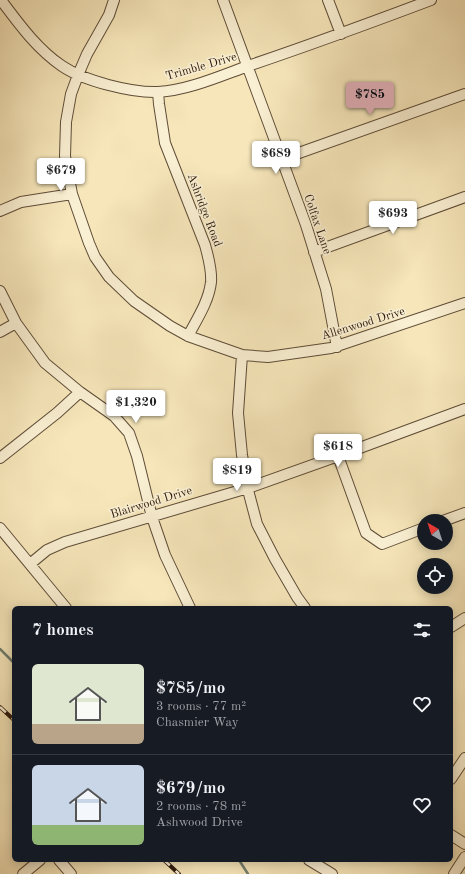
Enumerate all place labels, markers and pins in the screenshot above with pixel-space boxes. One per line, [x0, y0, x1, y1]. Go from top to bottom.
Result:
pin: $785 [346, 82, 394, 116]
pin: $689 [252, 141, 300, 175]
pin: $679 [37, 158, 85, 192]
pin: $693 [369, 201, 417, 235]
pin: $1,320 [103, 390, 169, 424]
pin: $618 [314, 434, 362, 468]
pin: $819 [213, 458, 261, 492]

